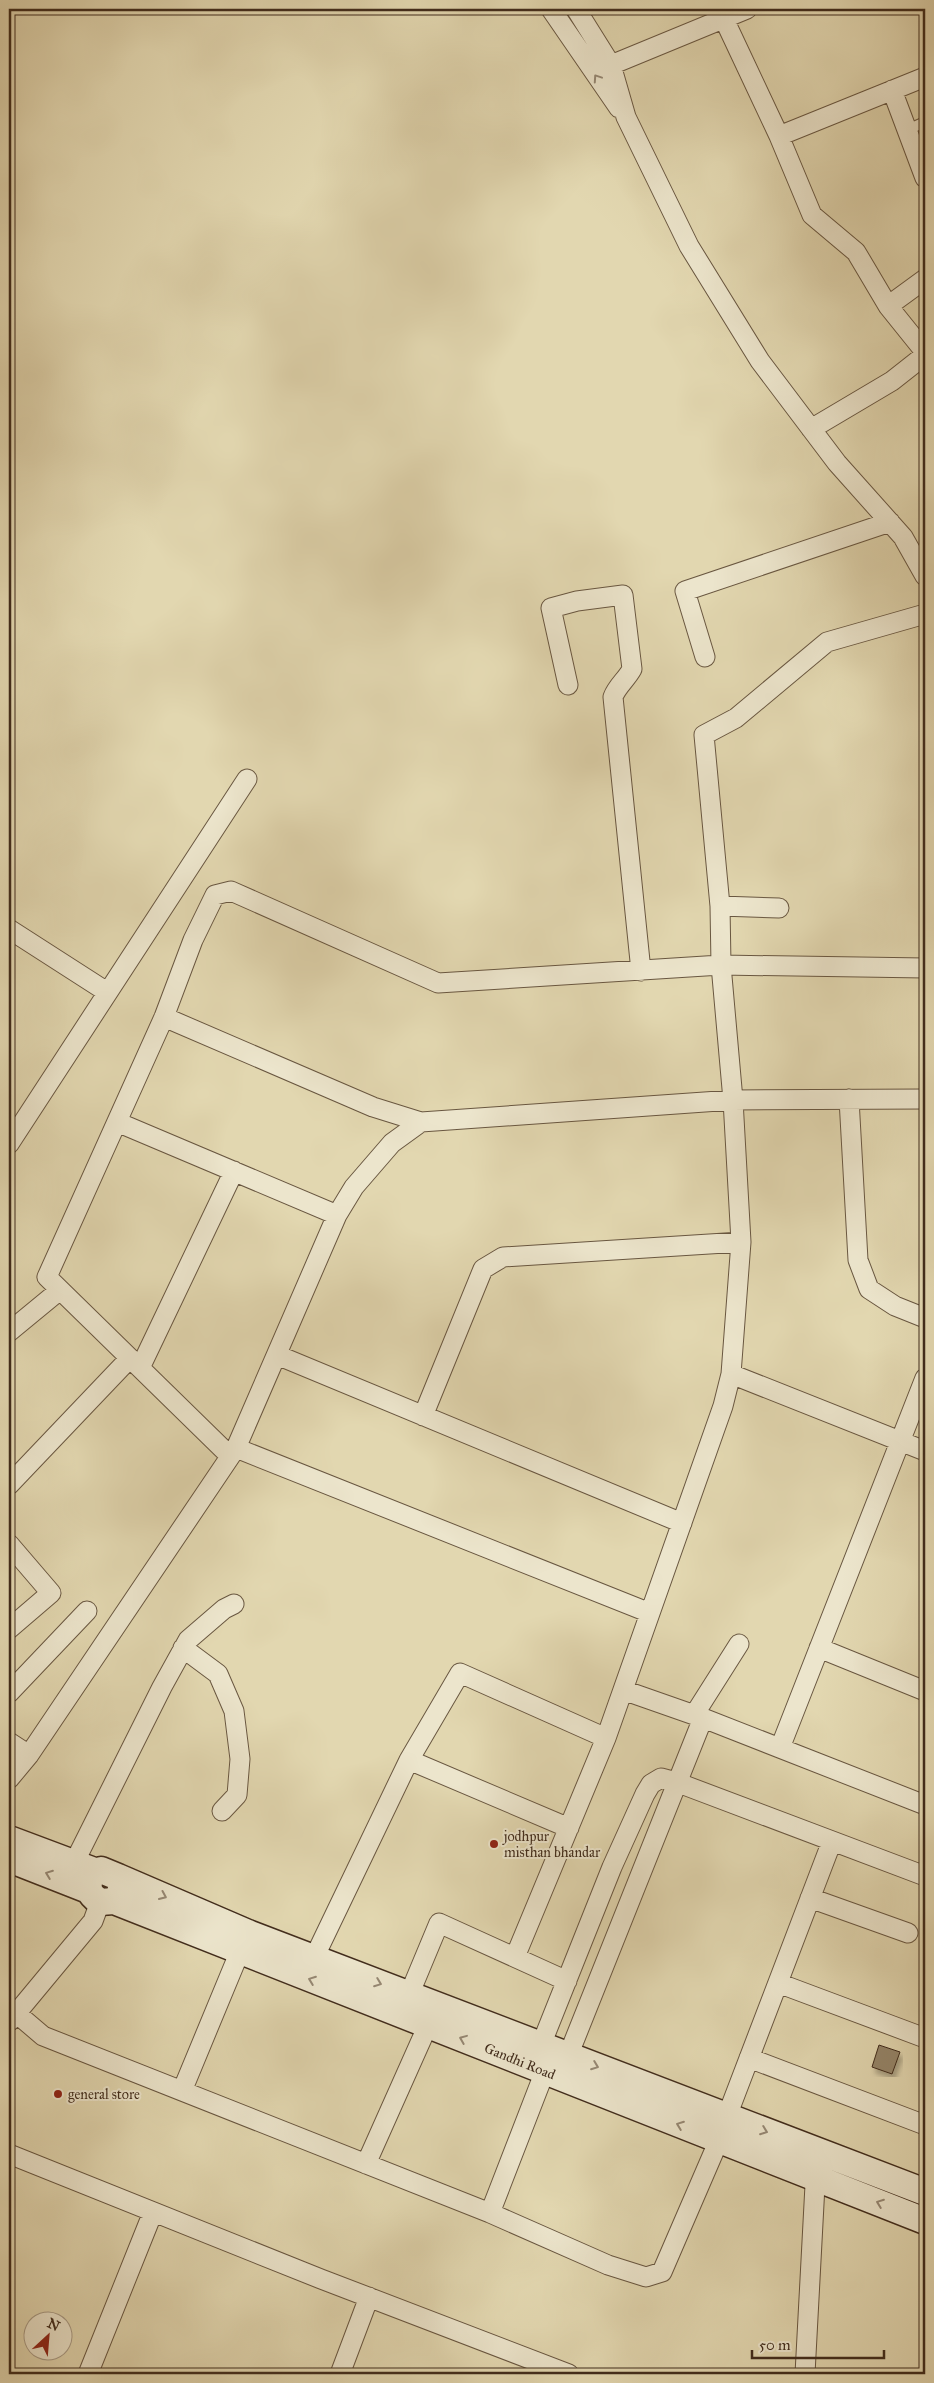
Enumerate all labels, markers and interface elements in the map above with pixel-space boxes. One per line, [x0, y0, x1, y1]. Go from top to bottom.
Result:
one-way arrow [594, 74, 603, 84]
place label: jodhpur misthan bhandar [502, 1828, 601, 1861]
marker: jodhpur misthan bhandar [488, 1838, 500, 1850]
one-way arrow [45, 1870, 53, 1880]
one-way arrow [158, 1890, 167, 1901]
one-way arrow [308, 1976, 317, 1986]
one-way arrow [373, 1977, 382, 1987]
one-way arrow [460, 2035, 468, 2045]
street label: Gandhi Road [482, 2039, 558, 2083]
one-way arrow [591, 2060, 599, 2070]
place label: general store [68, 2086, 140, 2103]
marker: general store [52, 2088, 64, 2100]
one-way arrow [676, 2120, 685, 2131]
one-way arrow [759, 2125, 767, 2135]
one-way arrow [876, 2199, 885, 2209]
north arrow [22, 2310, 72, 2360]
text: N [44, 2315, 63, 2335]
scale bar [752, 2328, 884, 2360]
text: 50 m [759, 2336, 791, 2354]

